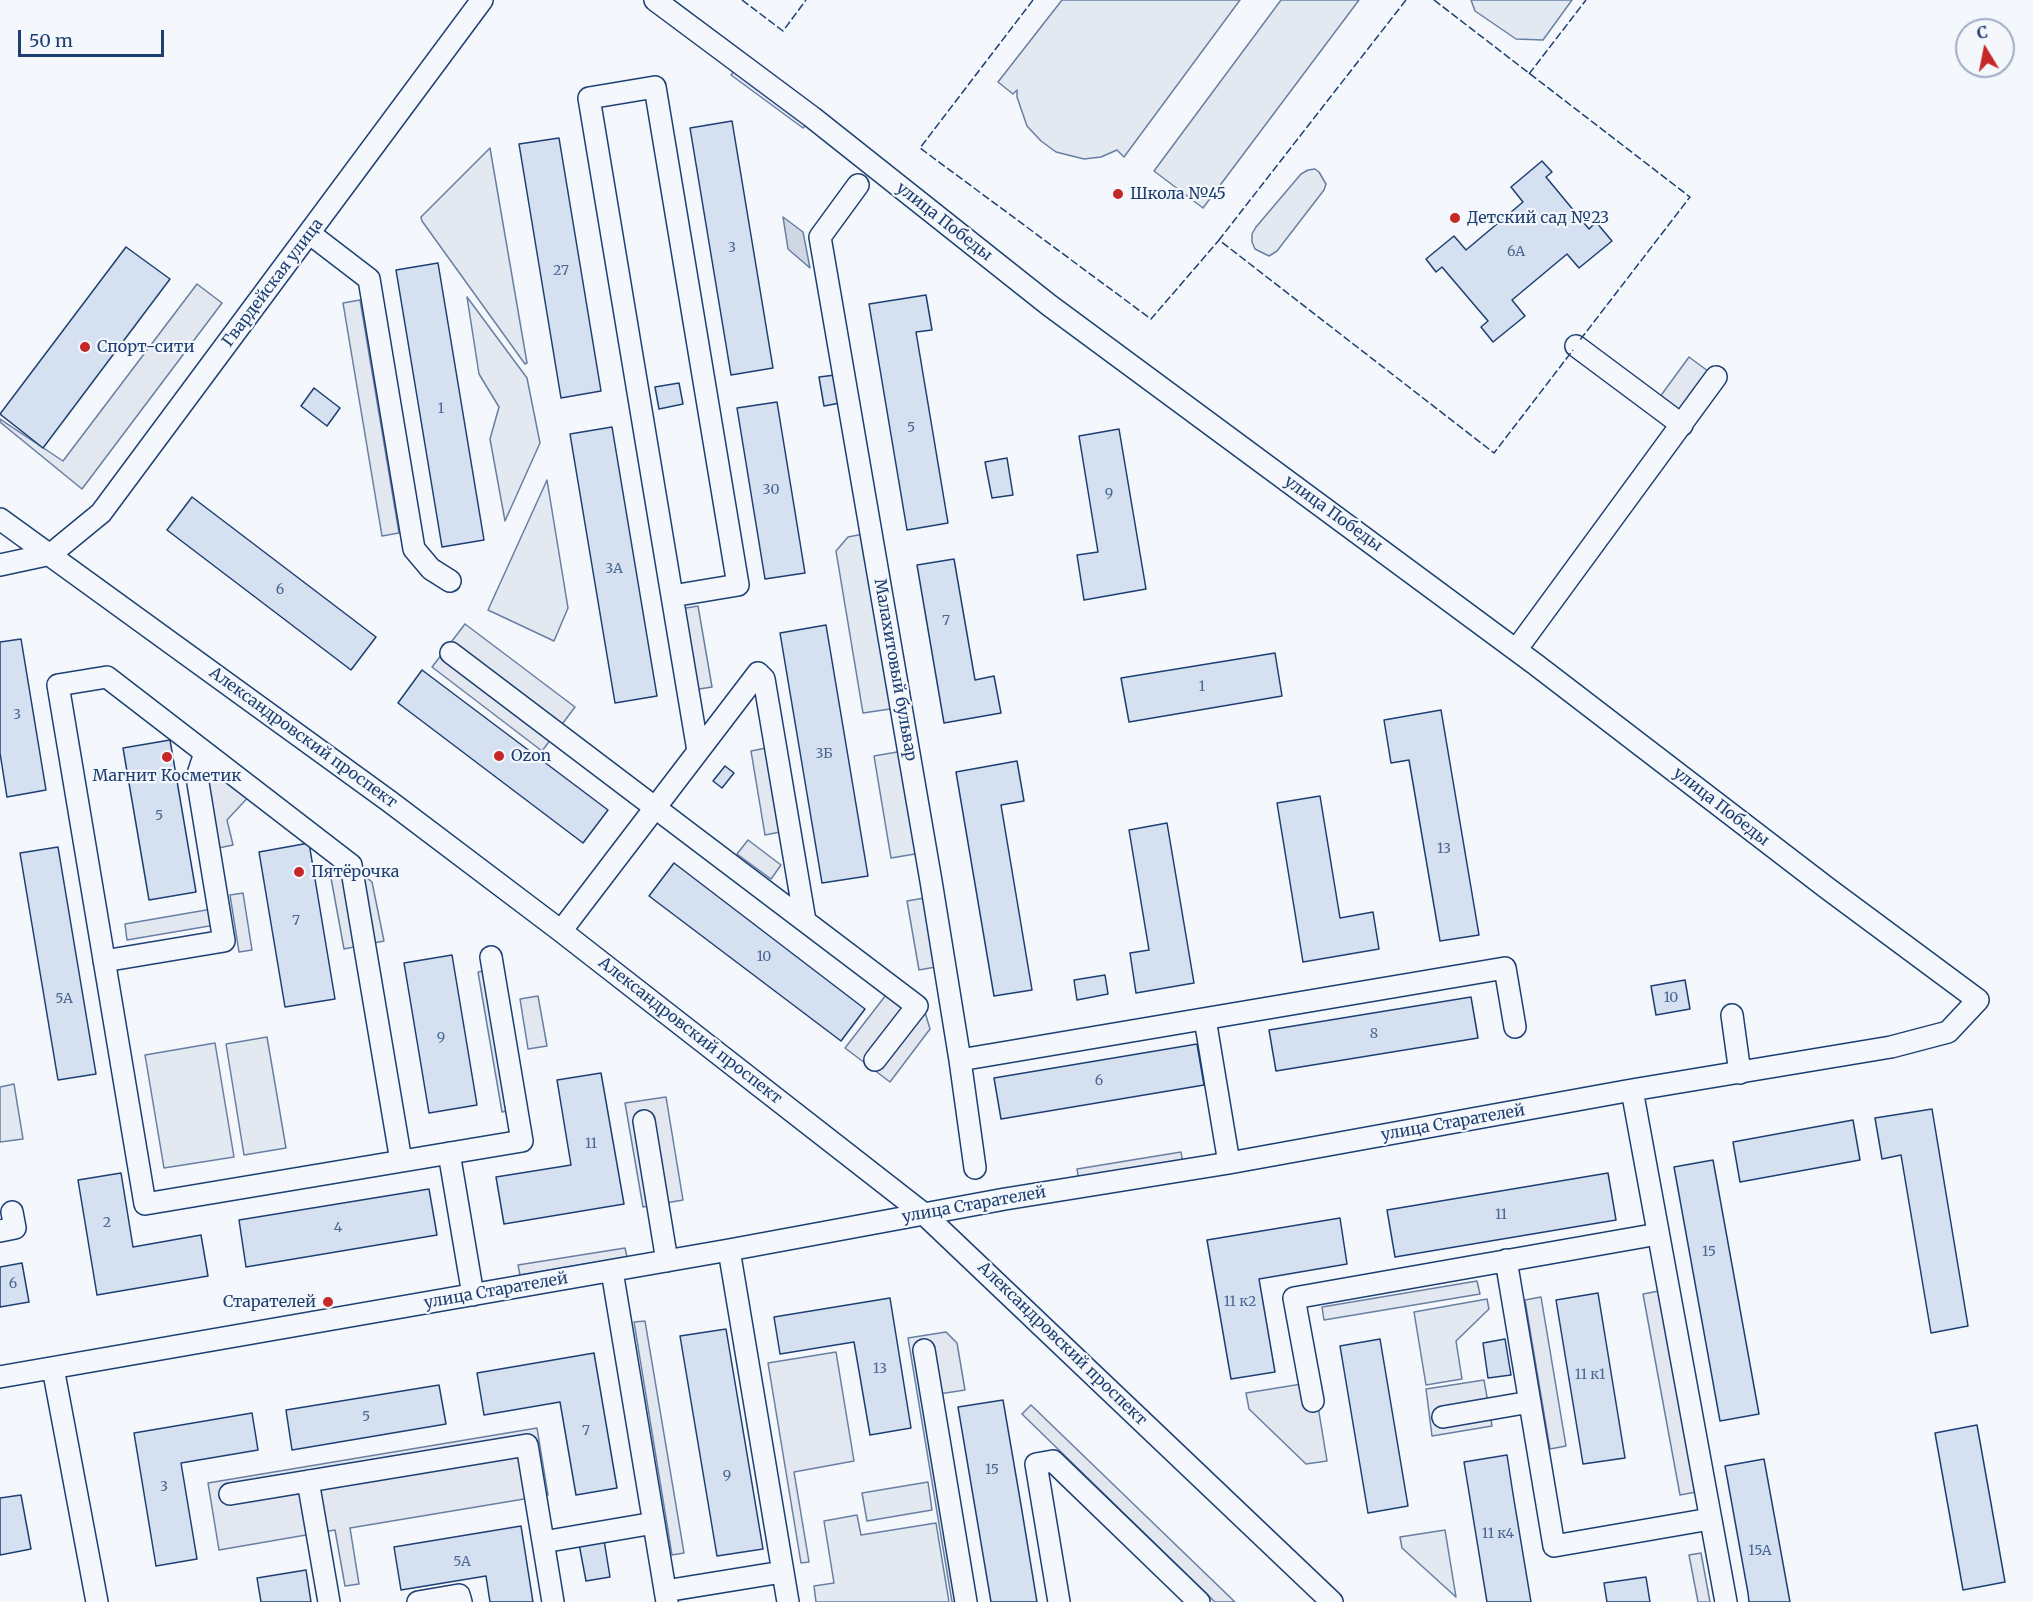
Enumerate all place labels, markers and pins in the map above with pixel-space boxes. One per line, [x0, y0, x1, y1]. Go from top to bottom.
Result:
place label: Школа №45 [1130, 184, 1226, 204]
marker: Школа №45 [1111, 187, 1125, 201]
place label: Детский сад №23 [1467, 208, 1609, 228]
marker: Детский сад №23 [1448, 211, 1462, 225]
place label: Спорт-сити [97, 337, 195, 357]
marker: Спорт-сити [78, 340, 92, 354]
place label: Ozon [511, 746, 551, 766]
marker: Ozon [492, 749, 506, 763]
marker: Магнит Косметик [160, 750, 174, 764]
place label: Магнит Косметик [93, 766, 241, 786]
place label: Пятёрочка [311, 862, 399, 882]
marker: Пятёрочка [292, 865, 306, 879]
place label: Старателей [223, 1292, 316, 1312]
marker: Старателей [321, 1295, 335, 1309]

